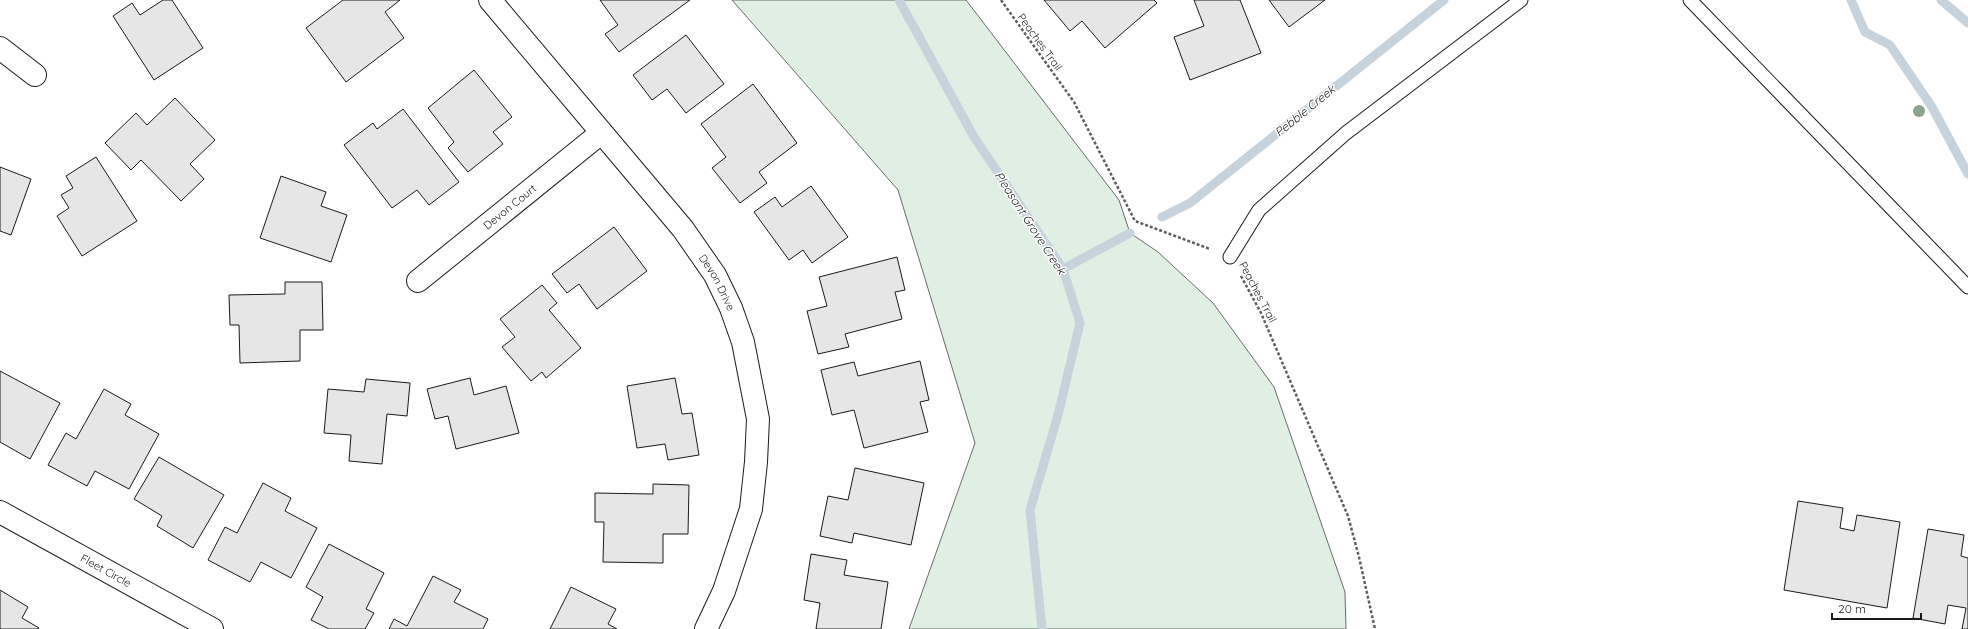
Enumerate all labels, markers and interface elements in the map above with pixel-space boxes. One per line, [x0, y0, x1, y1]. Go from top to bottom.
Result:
street label: Peaches Trail [1015, 11, 1065, 73]
water label: Pebble Creek [1272, 81, 1339, 139]
water label: Pleasant Grove Creek [992, 168, 1070, 278]
street label: Devon Court [480, 181, 539, 232]
street label: Devon Drive [696, 251, 738, 313]
street label: Peaches Trail [1236, 259, 1280, 325]
street label: Fleet Circle [78, 551, 134, 590]
scale bar [1832, 595, 1921, 621]
text: 20 m [1838, 601, 1866, 616]

